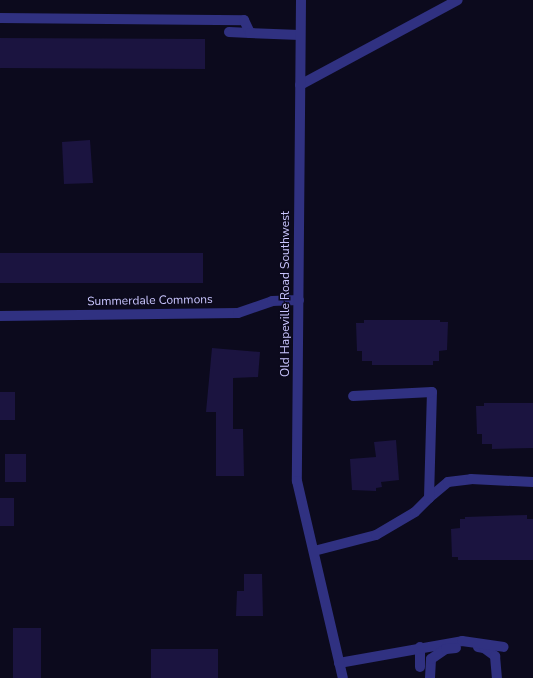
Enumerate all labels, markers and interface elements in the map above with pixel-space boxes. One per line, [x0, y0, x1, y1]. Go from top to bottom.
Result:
street label: Old Hapeville Road Southwest [279, 211, 293, 377]
street label: Summerdale Commons [87, 293, 213, 309]

